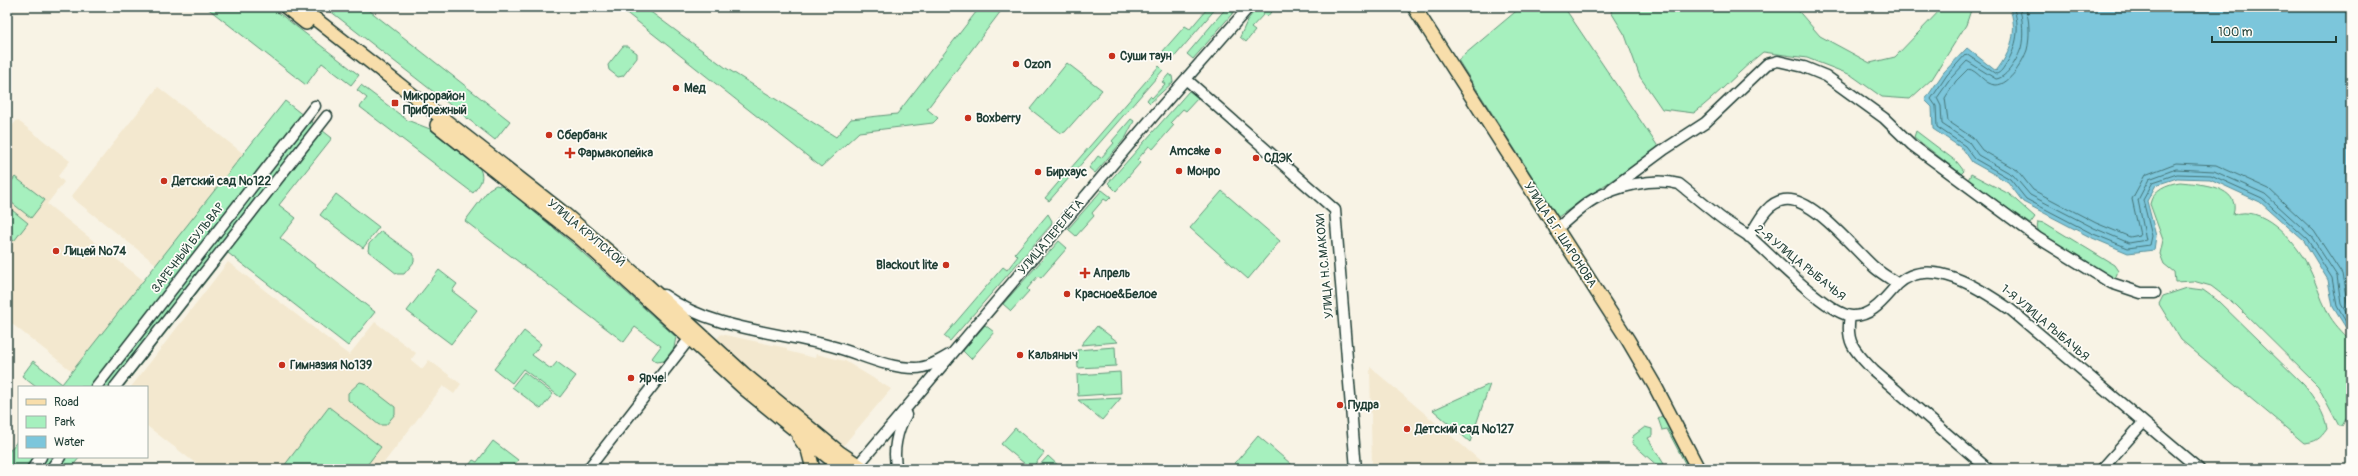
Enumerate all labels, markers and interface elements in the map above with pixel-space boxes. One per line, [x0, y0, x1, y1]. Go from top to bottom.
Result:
scale bar [2212, 18, 2336, 44]
text: 100 m [2218, 25, 2253, 40]
place label: Суши таун [1120, 49, 1172, 64]
marker: Суши таун [1107, 51, 1117, 61]
place label: Ozon [1024, 57, 1051, 72]
marker: Ozon [1011, 59, 1021, 69]
place label: Мед [684, 81, 707, 96]
marker: Мед [671, 83, 681, 93]
place label: Микрорайон Прибрежный [403, 89, 467, 118]
marker: Микрорайон Прибрежный [390, 98, 400, 108]
place label: Boxberry [976, 111, 1021, 126]
marker: Boxberry [963, 113, 973, 123]
place label: Сбербанк [557, 128, 608, 143]
marker: Сбербанк [544, 130, 554, 140]
place label: Amcake [1169, 144, 1211, 159]
place label: Фармакопейка [577, 146, 653, 161]
marker: Amcake [1213, 146, 1223, 156]
marker: Фармакопейка [565, 148, 575, 158]
place label: СДЭК [1264, 151, 1293, 166]
marker: СДЭК [1251, 153, 1261, 163]
place label: Монро [1187, 164, 1221, 179]
place label: Бирхаус [1046, 165, 1087, 180]
marker: Монро [1174, 166, 1184, 176]
marker: Бирхаус [1033, 167, 1043, 177]
place label: Детский сад №122 [171, 174, 272, 189]
marker: Детский сад №122 [159, 176, 169, 186]
street label: УЛИЦА Б.Г. ШАРОНОВА [1520, 180, 1600, 291]
street label: УЛИЦА ПЕРЕЛЁТА [1014, 195, 1087, 278]
street label: УЛИЦА КРУПСКОЙ [544, 196, 628, 270]
street label: ЗАРЕЧНЫЙ БУЛЬВАР [148, 200, 228, 296]
street label: УЛИЦА Н.С.МАКОХИ [1313, 213, 1337, 319]
street label: 2-Я УЛИЦА РЫБАЧЬЯ [1751, 222, 1849, 304]
place label: Лицей №74 [63, 244, 126, 259]
marker: Лицей №74 [51, 246, 61, 256]
place label: Blackout lite [876, 258, 939, 273]
marker: Blackout lite [941, 260, 951, 270]
place label: Апрель [1093, 266, 1131, 281]
marker: Апрель [1080, 268, 1090, 278]
street label: 1-Я УЛИЦА РЫБАЧЬЯ [1998, 282, 2092, 364]
place label: Красное&Белое [1075, 287, 1158, 302]
marker: Красное&Белое [1062, 289, 1072, 299]
place label: Кальяныч [1028, 348, 1078, 363]
marker: Кальяныч [1015, 350, 1025, 360]
place label: Гимназия №139 [290, 358, 372, 373]
marker: Гимназия №139 [277, 360, 287, 370]
place label: Ярче! [639, 371, 667, 386]
marker: Ярче! [626, 373, 636, 383]
legend [18, 386, 148, 458]
text: Road [54, 395, 79, 410]
place label: Пудра [1348, 398, 1379, 413]
marker: Пудра [1335, 400, 1345, 410]
text: Park [54, 415, 75, 430]
place label: Детский сад №127 [1414, 422, 1515, 437]
marker: Детский сад №127 [1402, 424, 1412, 434]
text: Water [54, 435, 85, 450]

